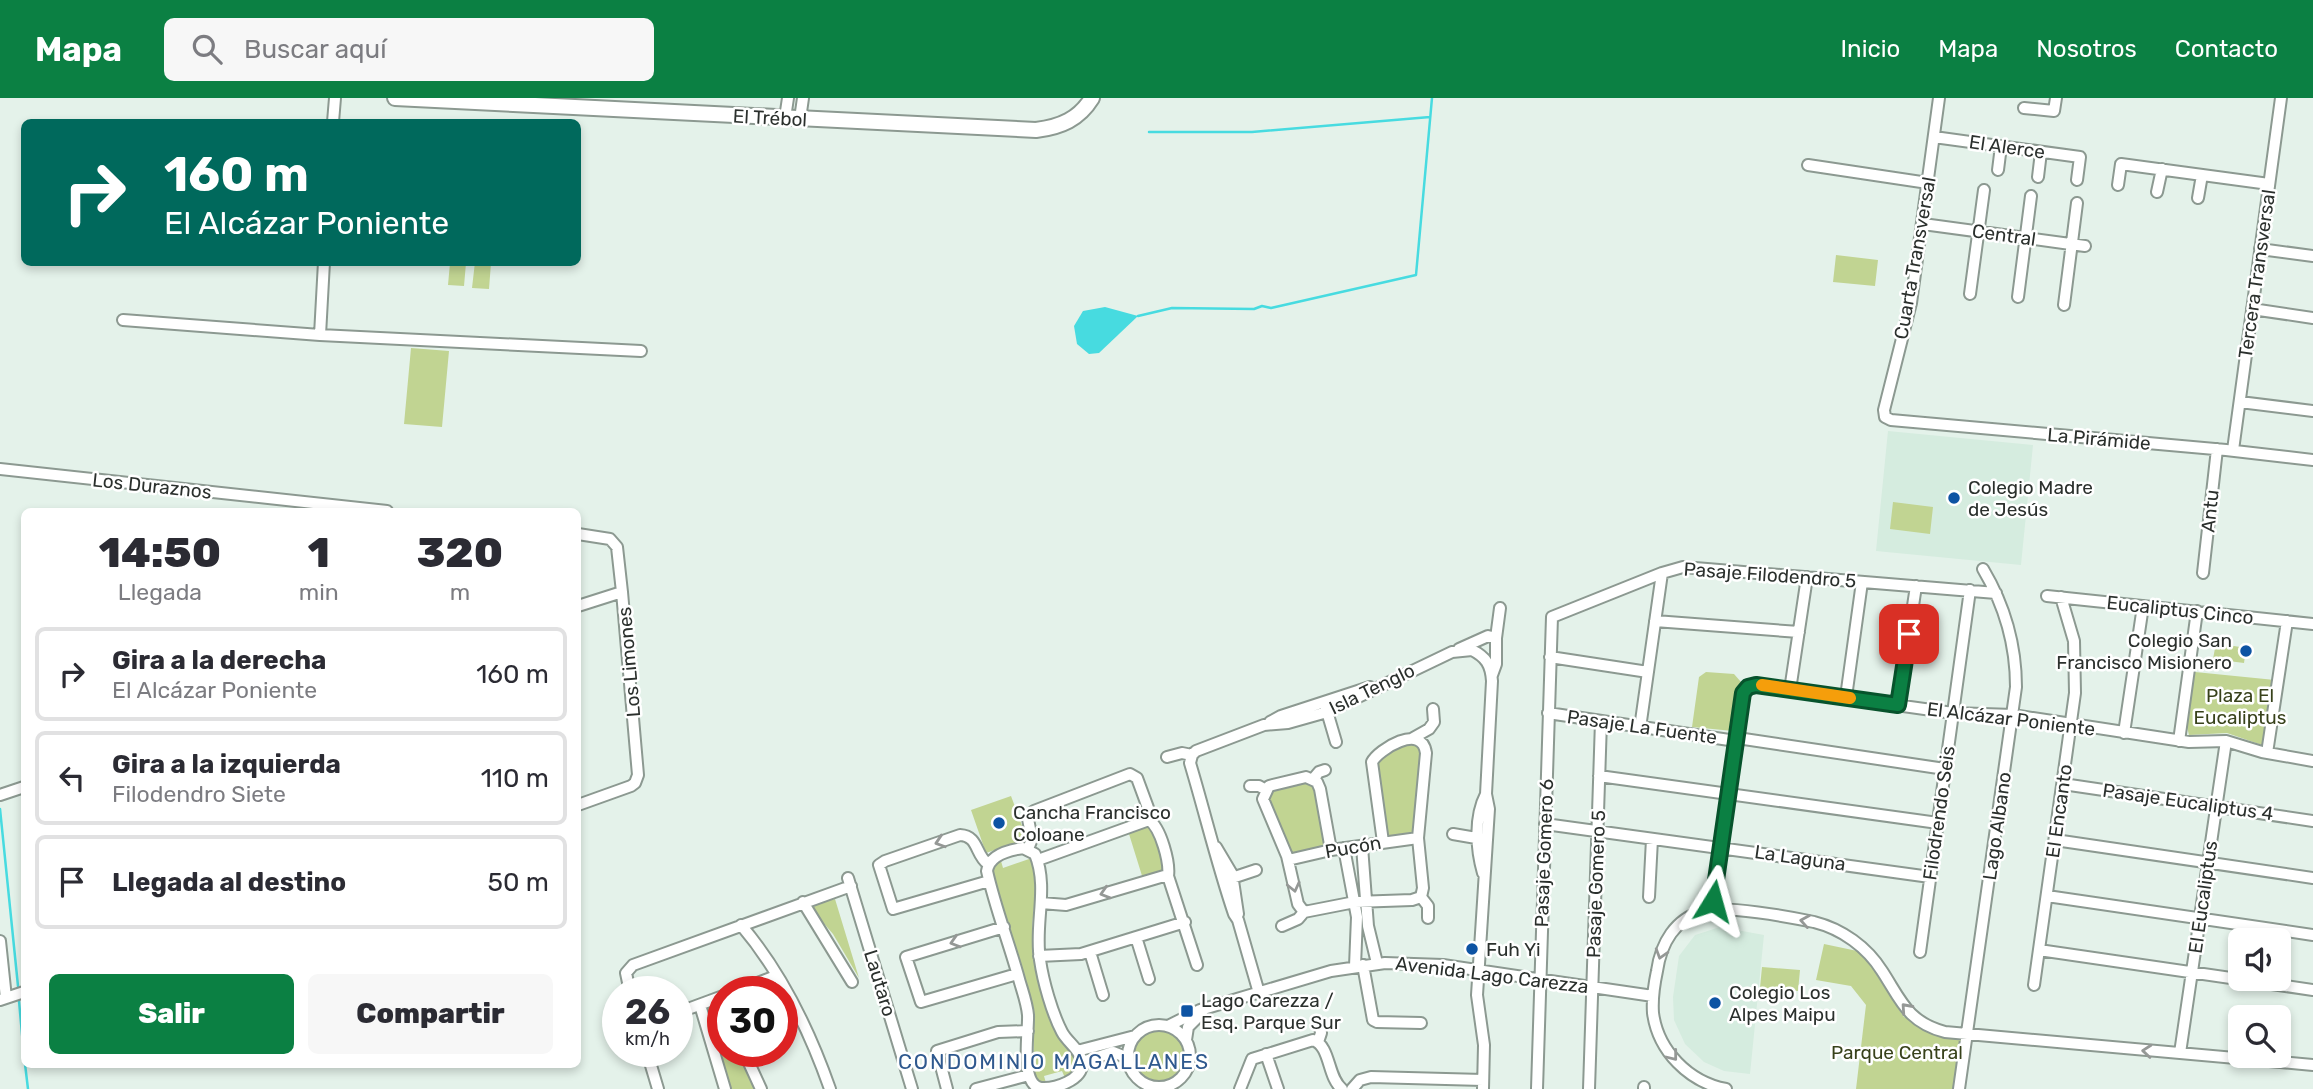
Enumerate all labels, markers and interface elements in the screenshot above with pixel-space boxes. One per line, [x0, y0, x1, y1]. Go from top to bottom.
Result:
search box [164, 18, 654, 81]
text: Mapa [35, 30, 122, 69]
icon: search [188, 30, 226, 68]
text: Buscar aquí [244, 34, 387, 65]
text: Inicio [1841, 35, 1900, 63]
text: Mapa [1938, 35, 1998, 63]
text: Nosotros [2036, 35, 2137, 63]
text: Contacto [2175, 35, 2278, 63]
street label: El Trébol [732, 105, 808, 131]
street label: El Alerce [1968, 130, 2046, 164]
text: 160 m [164, 145, 309, 203]
icon: right [49, 147, 140, 238]
street label: Cuarta Transversal [1889, 175, 1941, 341]
street label: Tercera Transversal [2234, 188, 2280, 360]
text: El Alcázar Poniente [164, 204, 449, 242]
street label: Central [1971, 219, 2037, 251]
street label: La Pirámide [2046, 423, 2152, 455]
street label: Los Duraznos [91, 468, 213, 504]
place label: Colegio Madre de Jesús [1968, 476, 2093, 521]
street label: Antu [2196, 488, 2224, 534]
marker: Colegio Madre de Jesús [1946, 490, 1962, 506]
text: 14:50 [99, 528, 221, 578]
text: 1 [308, 528, 330, 578]
text: 320 [417, 528, 503, 578]
street label: Pasaje Filodendro 5 [1683, 557, 1857, 593]
text: Llegada [118, 578, 202, 606]
text: min [299, 578, 339, 606]
text: m [450, 578, 470, 606]
street label: Eucaliptus Cinco [2105, 591, 2255, 629]
pin [1879, 604, 1939, 664]
street label: Los Limones [613, 606, 645, 718]
icon: arrive [1890, 615, 1928, 653]
place label: Colegio San Francisco Misionero [2056, 629, 2232, 674]
marker: Colegio San Francisco Misionero [2238, 643, 2254, 659]
text: Gira a la derecha [112, 645, 326, 676]
icon: right [53, 655, 91, 693]
street label: Isla Tenglo [1325, 658, 1419, 720]
text: 160 m [476, 659, 549, 690]
text: El Alcázar Poniente [112, 676, 317, 704]
park label: Plaza El Eucaliptus [2194, 684, 2286, 729]
street label: El Alcázar Poniente [1926, 697, 2096, 741]
street label: Pasaje La Fuente [1566, 705, 1718, 749]
street label: Filodrendo Seis [1918, 744, 1960, 882]
text: Gira a la izquierda [112, 749, 341, 780]
icon: left [53, 759, 91, 797]
text: 110 m [481, 763, 549, 794]
street label: El Encanto [2041, 763, 2077, 859]
street label: Lago Albano [1978, 770, 2016, 882]
street label: Pasaje Gomero 6 [1530, 778, 1558, 928]
street label: Pasaje Eucaliptus 4 [2101, 779, 2275, 825]
text: Filodendro Siete [112, 780, 286, 808]
place label: Cancha Francisco Coloane [1013, 801, 1171, 846]
street label: Pasaje Gomero 5 [1582, 810, 1610, 958]
marker: Cancha Francisco Coloane [991, 815, 1007, 831]
street label: Pucón [1323, 831, 1383, 863]
one-way arrow [934, 834, 946, 848]
street label: El Eucaliptus [2184, 839, 2222, 955]
street label: La Laguna [1753, 840, 1847, 876]
icon: arrive [53, 863, 91, 901]
position arrow [1676, 864, 1750, 938]
text: Llegada al destino [112, 867, 346, 898]
text: 50 m [488, 867, 549, 898]
one-way arrow [1286, 881, 1300, 893]
one-way arrow [1099, 885, 1111, 900]
one-way arrow [1800, 914, 1811, 929]
map controls [2228, 928, 2291, 1068]
button: sound [2228, 928, 2291, 991]
one-way arrow [949, 934, 961, 949]
place label: Fuh Yi [1486, 938, 1541, 961]
marker: Fuh Yi [1464, 941, 1480, 957]
street label: Lautaro [859, 947, 901, 1019]
one-way arrow [1655, 948, 1669, 960]
street label: Avenida Lago Carezza [1394, 952, 1590, 998]
button: Salir [49, 974, 294, 1054]
button: Compartir [308, 974, 553, 1054]
speed limit sign: 30 [707, 976, 798, 1067]
place label: Colegio Los Alpes Maipu [1729, 981, 1836, 1026]
place label: Lago Carezza / Esq. Parque Sur [1201, 989, 1342, 1034]
text: 26 [625, 991, 670, 1033]
marker: Colegio Los Alpes Maipu [1707, 995, 1723, 1011]
marker: Lago Carezza / Esq. Parque Sur [1179, 1003, 1195, 1019]
one-way arrow [1902, 1003, 1914, 1016]
button: search [2228, 1005, 2291, 1068]
text: km/h [625, 1028, 670, 1050]
park label: Parque Central [1831, 1041, 1963, 1064]
one-way arrow [2142, 1043, 2153, 1058]
one-way arrow [1665, 1047, 1677, 1060]
district label: CONDOMINIO MAGALLANES [898, 1049, 1210, 1074]

